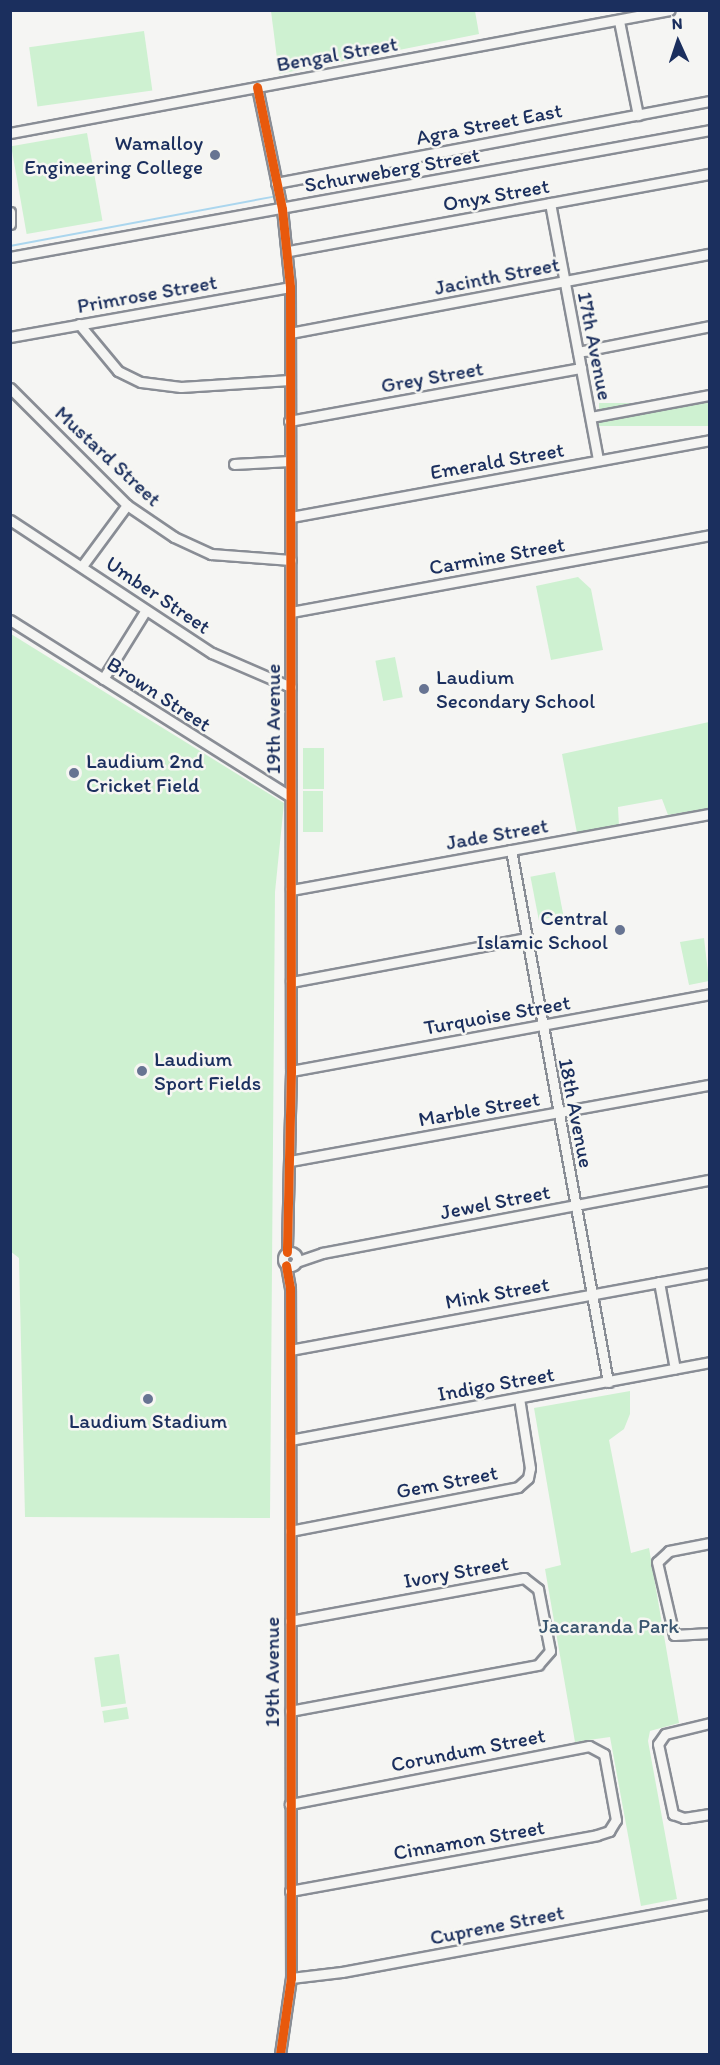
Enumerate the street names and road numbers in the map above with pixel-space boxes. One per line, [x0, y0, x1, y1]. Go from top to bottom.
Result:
street label: Bengal Street [274, 31, 400, 77]
street label: Agra Street East [414, 98, 564, 150]
street label: Schurweberg Street [303, 142, 481, 198]
street label: Onyx Street [441, 173, 551, 217]
street label: Jacinth Street [432, 252, 562, 300]
street label: Primrose Street [75, 269, 219, 319]
street label: 17th Avenue [572, 290, 618, 402]
street label: Grey Street [379, 356, 485, 398]
street label: Mustard Street [50, 400, 166, 512]
street label: Emerald Street [428, 437, 566, 485]
street label: Carmine Street [427, 532, 567, 580]
street label: Umber Street [101, 551, 215, 639]
street label: Brown Street [102, 651, 216, 737]
street label: 19th Avenue [260, 664, 286, 774]
street label: Jade Street [444, 813, 550, 855]
street label: Turquoise Street [422, 990, 572, 1040]
street label: 18th Avenue [553, 1056, 599, 1170]
street label: Marble Street [416, 1086, 542, 1132]
street label: Jewel Street [438, 1179, 552, 1225]
street label: Mink Street [443, 1272, 551, 1314]
street label: Indigo Street [436, 1361, 556, 1407]
street label: Gem Street [394, 1460, 500, 1504]
street label: Ivory Street [402, 1550, 510, 1594]
street label: 19th Avenue [259, 1617, 285, 1727]
street label: Corundum Street [389, 1723, 547, 1777]
street label: Cinnamon Street [392, 1814, 546, 1866]
street label: Cuprene Street [428, 1900, 566, 1950]

